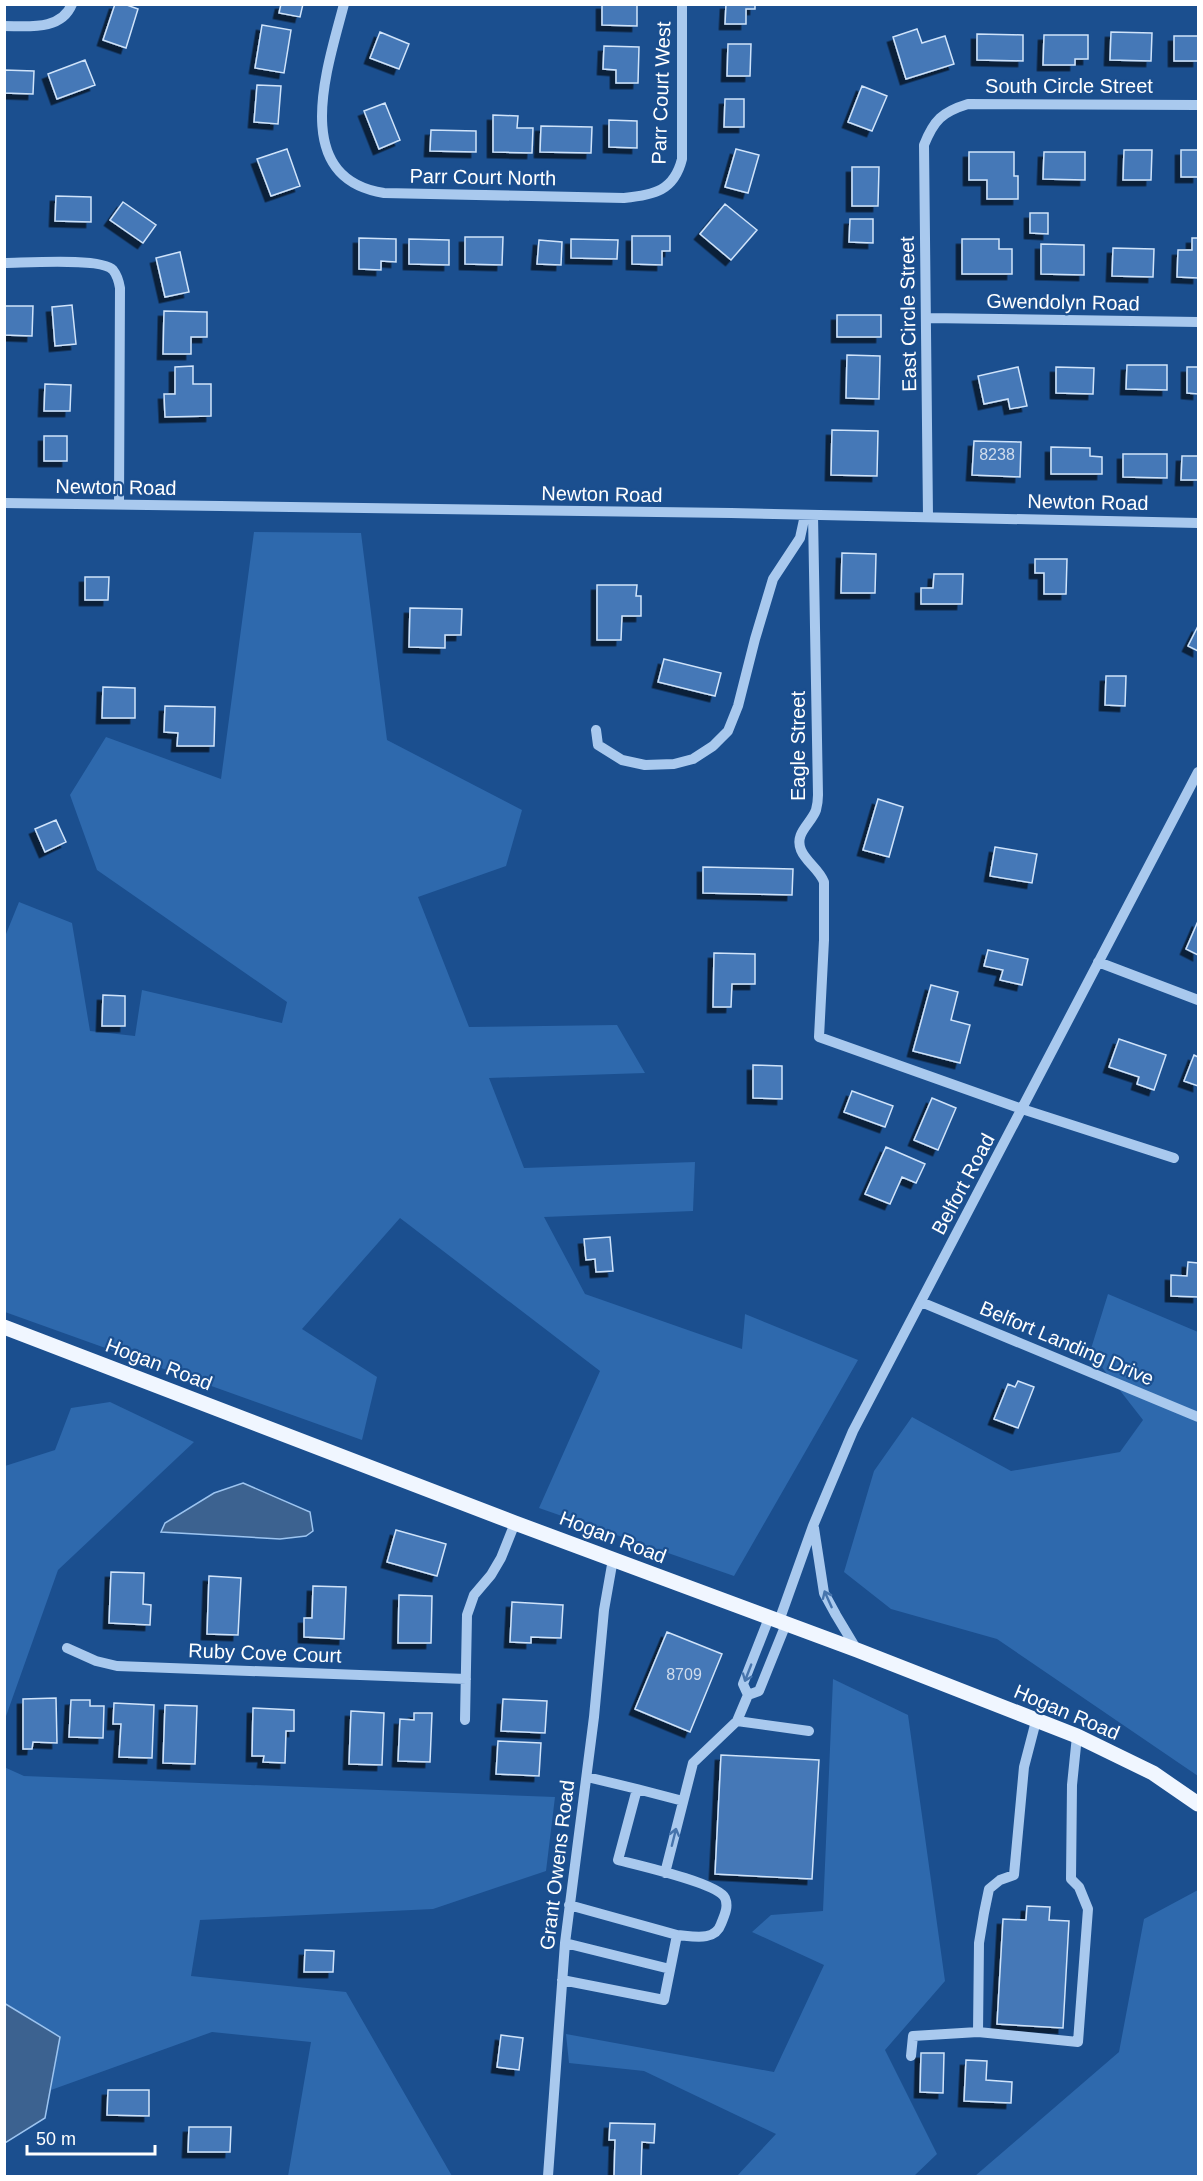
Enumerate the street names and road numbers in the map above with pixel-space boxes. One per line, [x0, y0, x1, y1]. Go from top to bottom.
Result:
street label: Parr Court West [648, 21, 675, 165]
street label: South Circle Street [985, 75, 1153, 97]
street label: Parr Court North [409, 165, 557, 189]
street label: East Circle Street [896, 236, 920, 392]
street label: Gwendolyn Road [986, 290, 1140, 314]
street label: Newton Road [55, 475, 177, 499]
street label: Newton Road [541, 482, 663, 506]
street label: Newton Road [1027, 490, 1149, 514]
street label: Eagle Street [787, 691, 809, 801]
street label: Belfort Road [927, 1130, 999, 1238]
street label: Belfort Landing Drive [977, 1296, 1157, 1390]
street label: Hogan Road [103, 1334, 215, 1394]
street label: Hogan Road [557, 1507, 669, 1567]
street label: Ruby Cove Court [188, 1639, 342, 1667]
street label: Hogan Road [1011, 1680, 1123, 1744]
street label: Grant Owens Road [536, 1779, 578, 1951]

